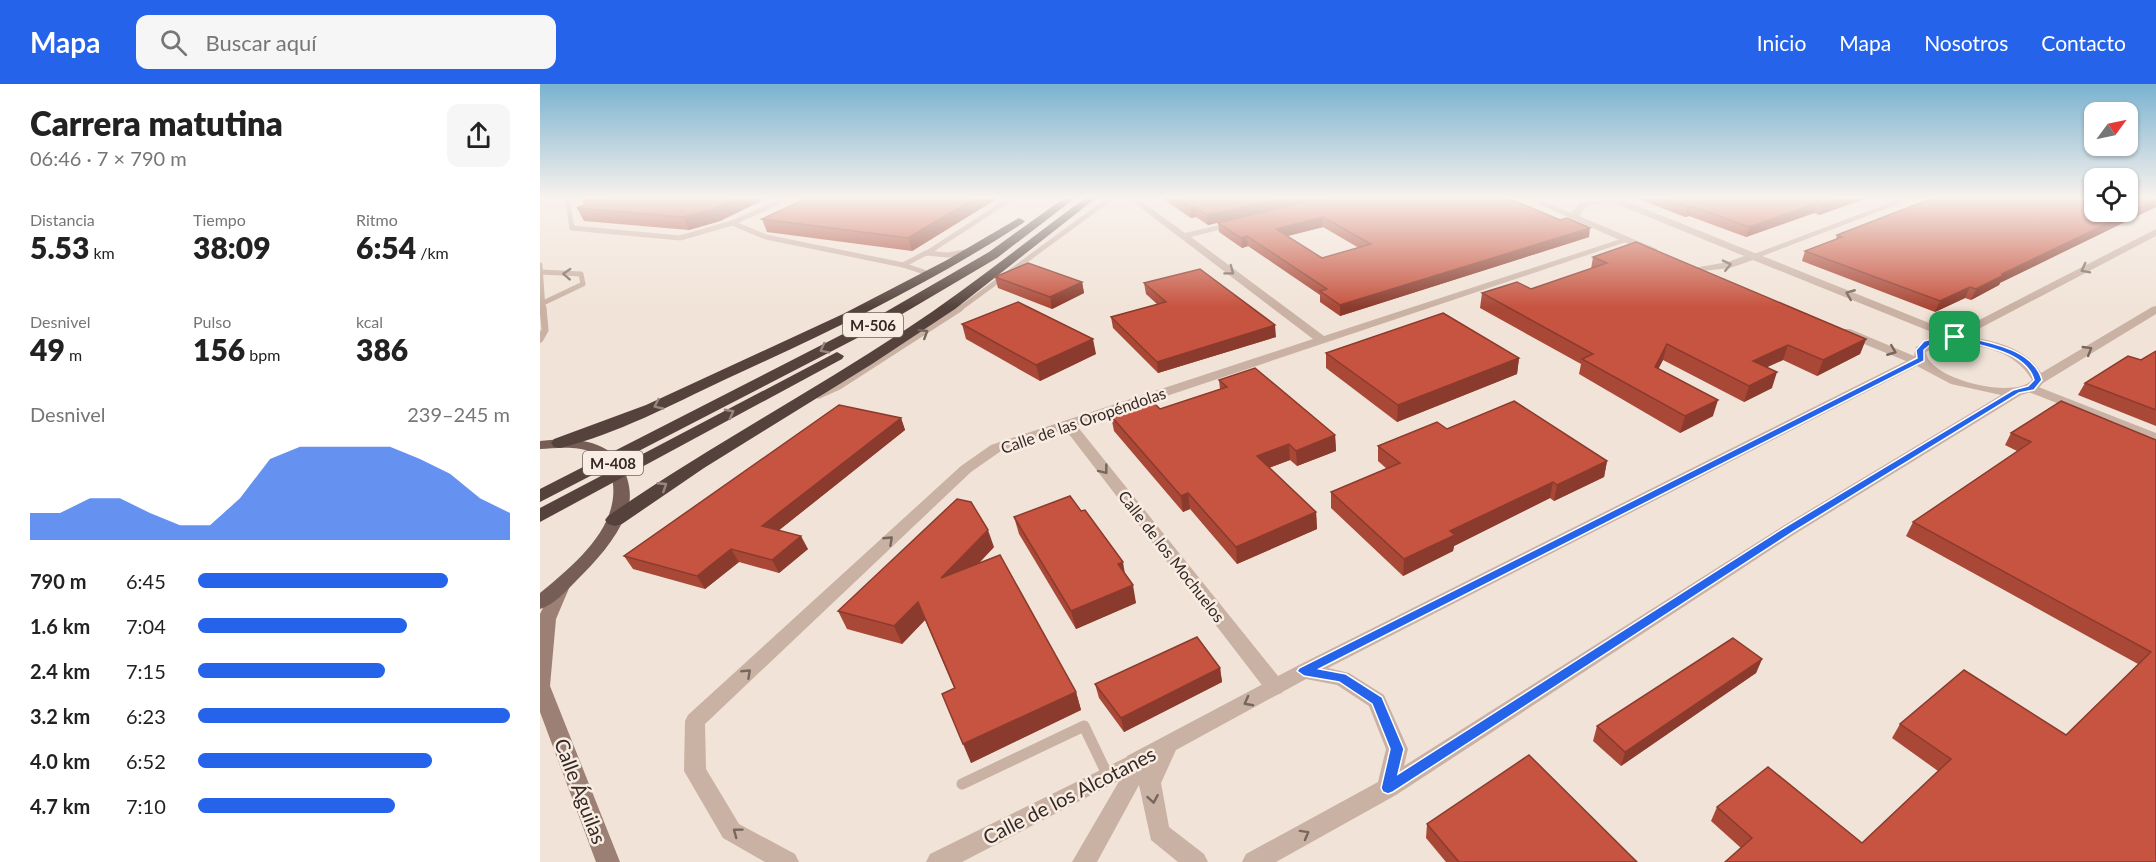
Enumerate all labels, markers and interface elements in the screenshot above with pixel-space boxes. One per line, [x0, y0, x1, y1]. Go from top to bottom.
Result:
search box [136, 15, 556, 69]
text: Mapa [30, 25, 100, 59]
icon: search [157, 26, 190, 59]
text: Buscar aquí [205, 29, 317, 56]
text: Inicio [1757, 30, 1806, 55]
text: Mapa [1839, 30, 1891, 55]
text: Nosotros [1924, 30, 2008, 55]
text: Contacto [2041, 30, 2126, 55]
north arrow [2084, 102, 2138, 156]
map controls [2084, 102, 2138, 222]
text: Carrera matutina [30, 103, 283, 143]
button: share [447, 104, 510, 167]
text: 06:46 · 7 × 790 m [30, 146, 187, 170]
button: locate [2084, 168, 2138, 222]
text: Distancia [30, 210, 95, 229]
text: Tiempo [193, 210, 246, 229]
text: Ritmo [356, 210, 398, 229]
text: 5.53 [30, 229, 89, 265]
text: 38:09 [193, 229, 271, 265]
text: 6:54 [356, 229, 416, 265]
text: km [89, 243, 115, 262]
text: /km [416, 243, 449, 262]
one-way arrow [1722, 259, 1732, 272]
one-way arrow [2081, 262, 2092, 273]
one-way arrow [1223, 264, 1234, 275]
one-way arrow [562, 267, 571, 280]
one-way arrow [1846, 289, 1857, 301]
pin [1929, 311, 1980, 362]
text: Desnivel [30, 312, 90, 331]
text: Pulso [193, 312, 231, 331]
text: kcal [356, 312, 383, 331]
road number: M-506 [843, 313, 903, 337]
icon: arrive [1938, 320, 1971, 353]
one-way arrow [917, 330, 928, 341]
text: 49 [30, 331, 65, 367]
text: 156 [193, 331, 245, 367]
text: 386 [356, 331, 408, 367]
one-way arrow [820, 342, 831, 353]
one-way arrow [1886, 344, 1897, 356]
text: m [65, 345, 82, 364]
text: bpm [245, 345, 280, 364]
one-way arrow [2082, 346, 2092, 358]
street label: Calle de las Oropéndolas [998, 383, 1168, 457]
one-way arrow [653, 398, 664, 410]
text: Desnivel [30, 402, 106, 426]
text: 239–245 m [407, 402, 510, 426]
one-way arrow [724, 409, 734, 420]
road number: M-408 [583, 451, 643, 475]
one-way arrow [1097, 463, 1108, 474]
one-way arrow [656, 482, 667, 493]
street label: Calle de los Mochuelos [1115, 487, 1229, 626]
one-way arrow [882, 536, 893, 547]
text: 790 m [30, 569, 86, 593]
text: 6:45 [126, 569, 166, 593]
text: 1.6 km [30, 614, 90, 638]
text: 7:04 [126, 614, 166, 638]
text: 2.4 km [30, 659, 90, 683]
text: 7:15 [126, 659, 166, 683]
one-way arrow [740, 669, 750, 680]
one-way arrow [1244, 695, 1254, 706]
text: 3.2 km [30, 704, 90, 728]
text: 6:23 [126, 704, 166, 728]
street label: Calle Águilas [550, 735, 612, 847]
street label: Calle de los Alcotanes [979, 741, 1159, 849]
text: 4.0 km [30, 749, 90, 773]
text: 6:52 [126, 749, 166, 773]
text: 4.7 km [30, 794, 90, 818]
text: 7:10 [126, 794, 166, 818]
one-way arrow [1146, 794, 1159, 804]
one-way arrow [732, 829, 743, 840]
one-way arrow [1299, 830, 1309, 841]

